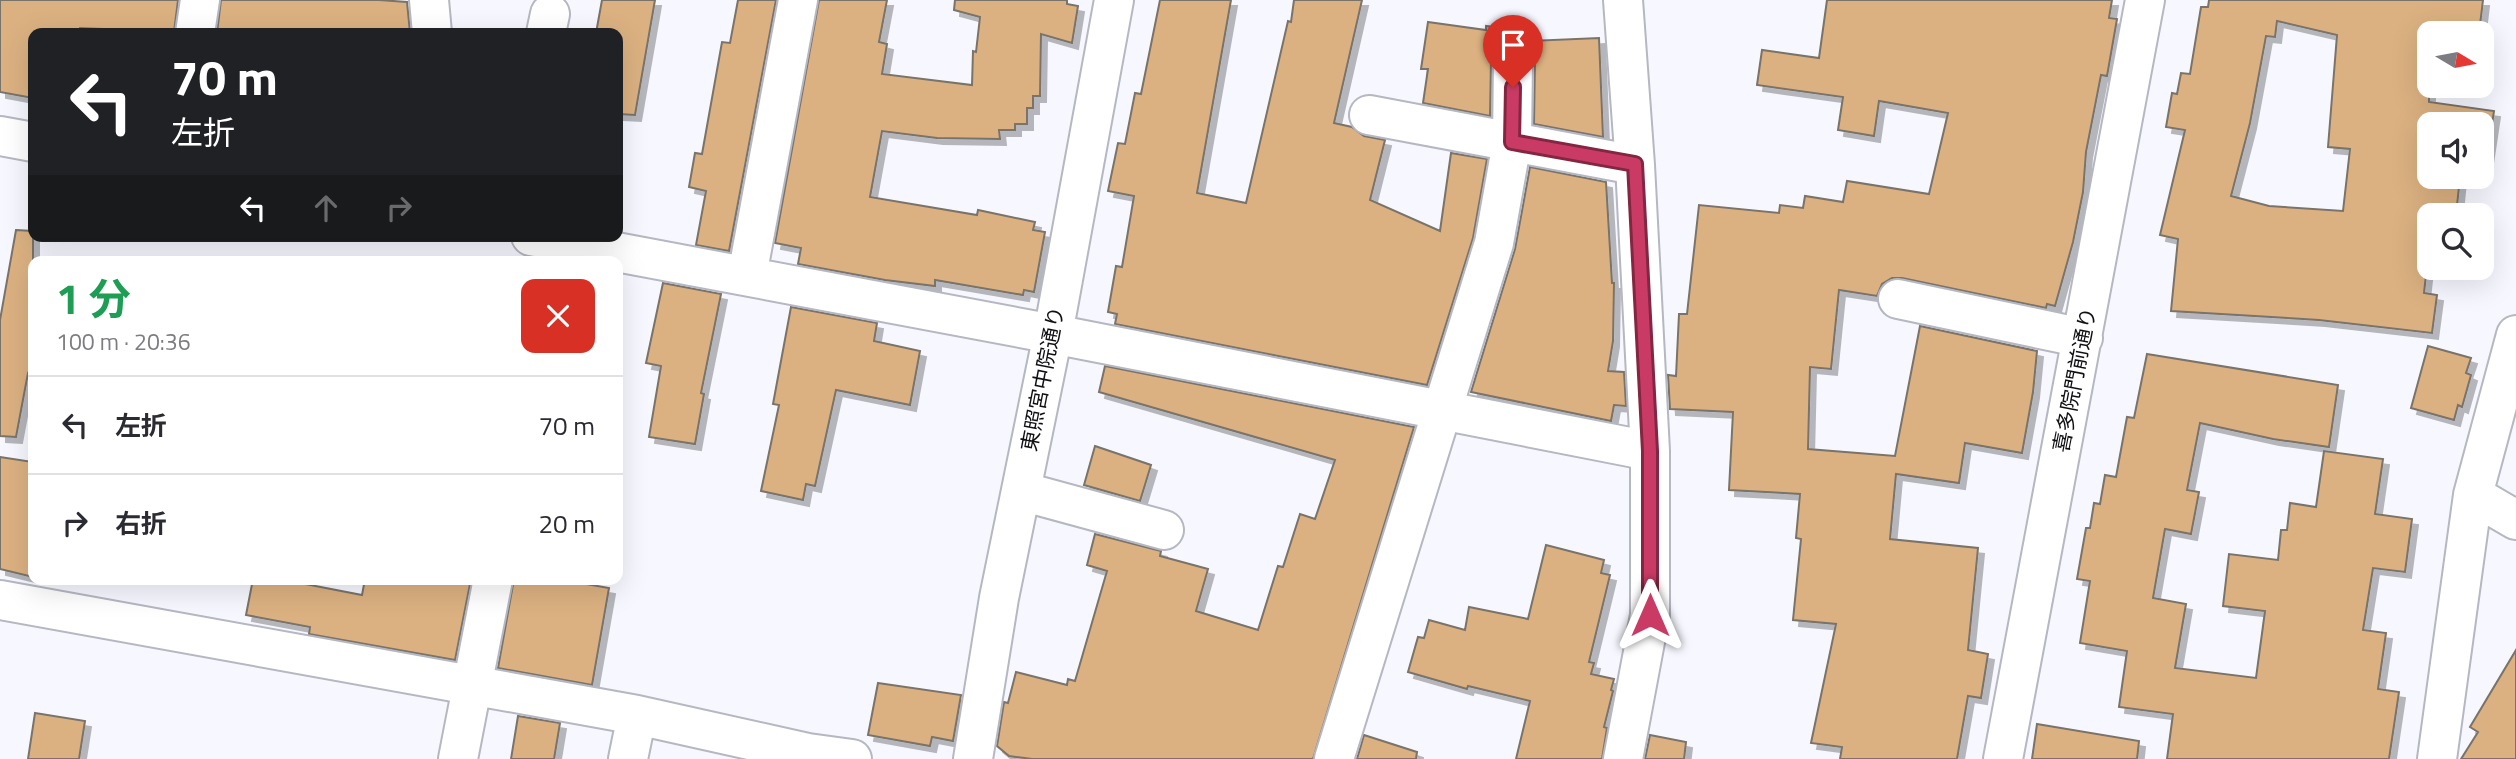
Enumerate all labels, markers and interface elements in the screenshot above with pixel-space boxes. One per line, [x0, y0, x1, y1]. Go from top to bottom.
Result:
pin [1483, 15, 1543, 87]
north arrow [2417, 21, 2494, 98]
map controls [2417, 21, 2494, 280]
icon: arrive [1494, 26, 1532, 64]
text: 70 m [171, 39, 278, 114]
icon: left [56, 56, 147, 147]
text: 左折 [171, 108, 235, 156]
button: sound [2417, 112, 2494, 189]
icon: left [234, 189, 272, 227]
icon: ahead [307, 189, 345, 227]
icon: right [380, 189, 418, 227]
button: search [2417, 203, 2494, 280]
text: 1 分 [56, 266, 131, 330]
button: close [521, 279, 595, 353]
street label: 東照宮中院通り [1012, 304, 1072, 454]
street label: 喜多院門前通り [2044, 305, 2104, 455]
text: 100 m · 20:36 [56, 324, 191, 359]
icon: left [56, 406, 94, 444]
text: 左折 [115, 406, 167, 445]
text: 70 m [538, 406, 595, 445]
icon: right [56, 504, 94, 542]
text: 右折 [115, 504, 167, 543]
text: 20 m [538, 504, 595, 543]
position arrow [1613, 578, 1687, 652]

